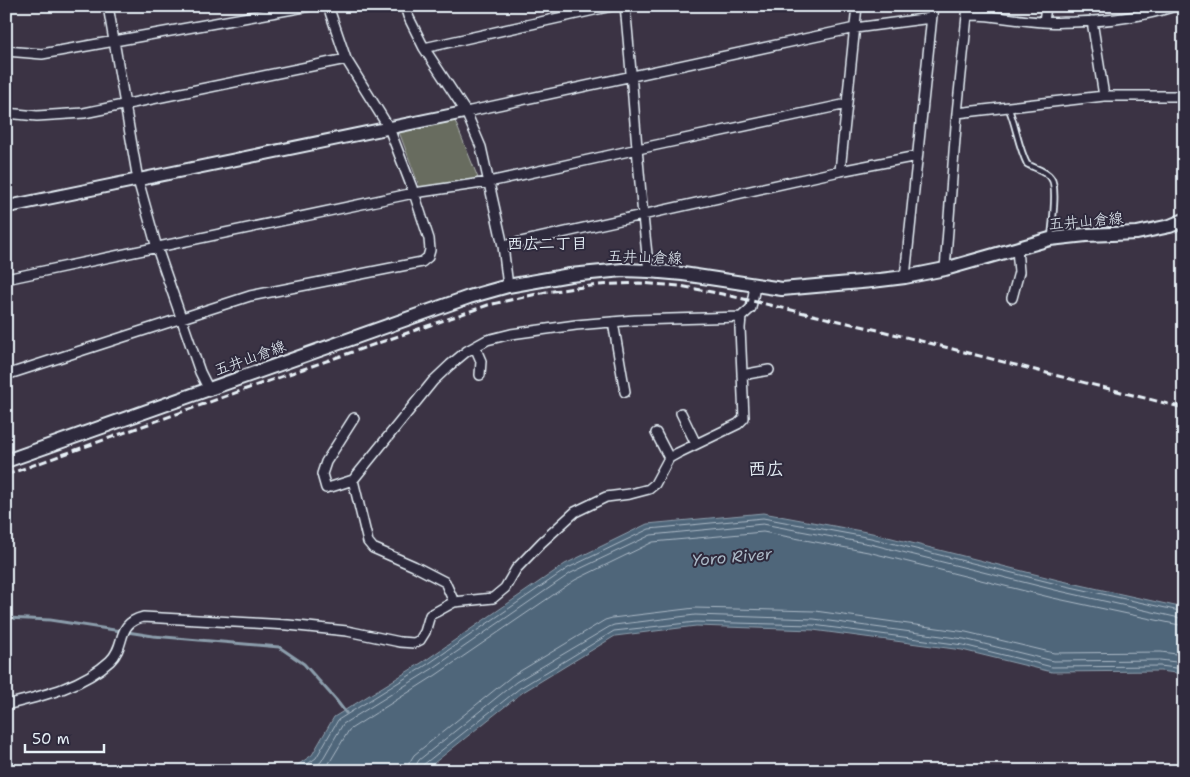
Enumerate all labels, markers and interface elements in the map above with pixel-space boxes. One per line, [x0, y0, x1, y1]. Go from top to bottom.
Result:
street label: 五井山倉線 [1048, 208, 1124, 234]
district label: 西広二丁目 [507, 233, 587, 254]
street label: 五井山倉線 [607, 246, 683, 268]
street label: 五井山倉線 [211, 336, 289, 380]
district label: 西広 [748, 457, 784, 481]
water label: Yoro River [691, 543, 774, 571]
scale bar [25, 722, 104, 754]
text: 50 m [32, 729, 70, 749]

